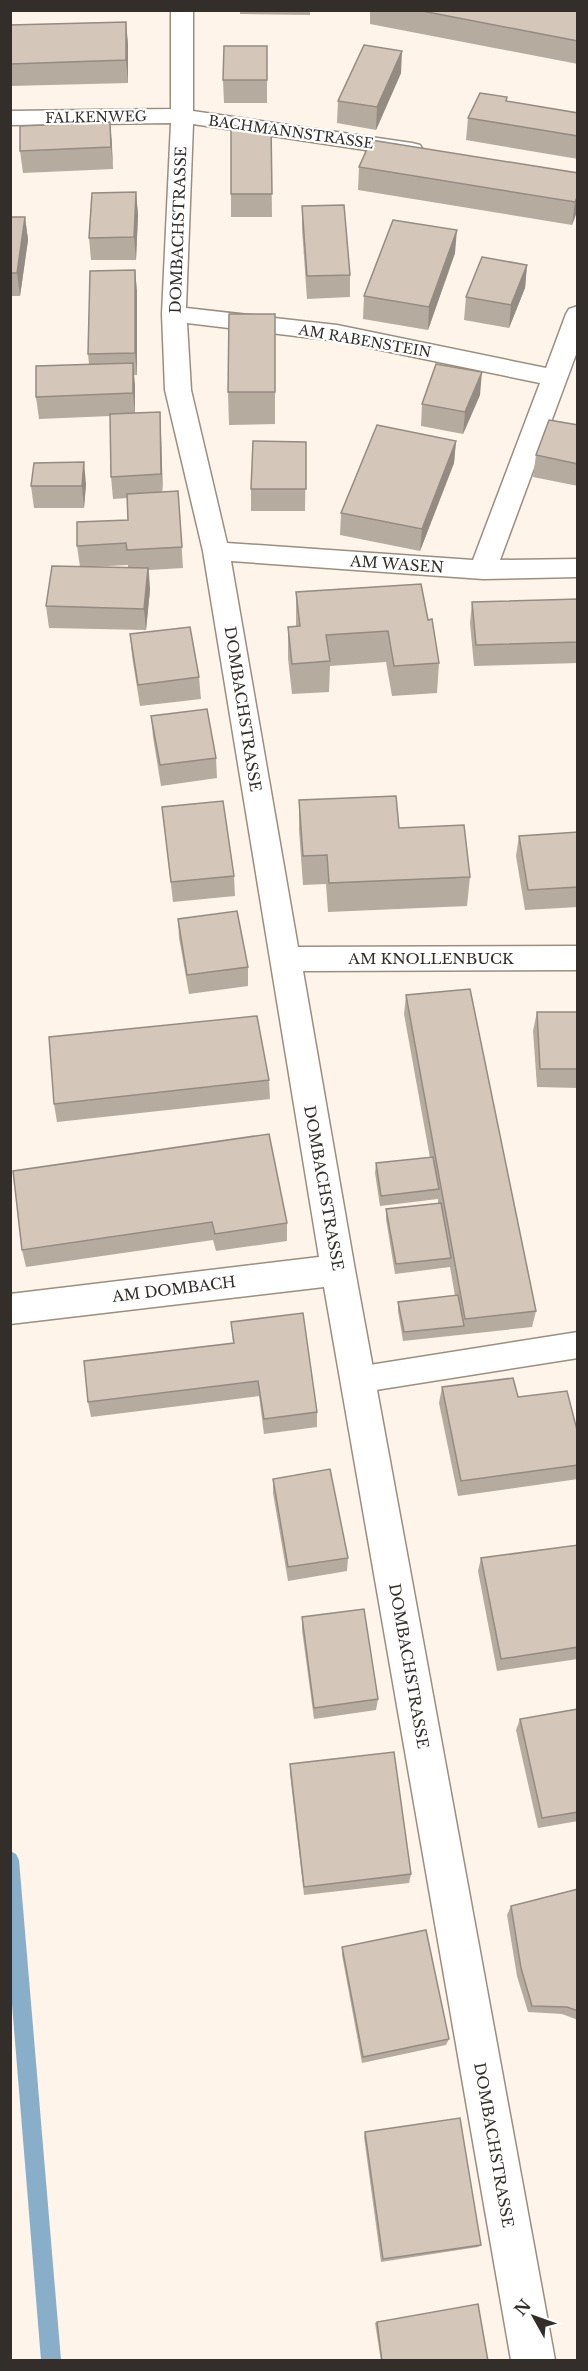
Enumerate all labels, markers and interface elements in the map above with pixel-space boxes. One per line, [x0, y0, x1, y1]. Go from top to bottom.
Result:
street label: FALKENWEG [45, 107, 147, 127]
street label: BACHMANNSTRASSE [207, 111, 375, 153]
street label: DOMBACHSTRASSE [166, 146, 190, 314]
street label: AM RABENSTEIN [296, 320, 433, 362]
street label: AM WASEN [349, 551, 444, 577]
street label: DOMBACHSTRASSE [221, 625, 265, 793]
street label: AM KNOLLENBUCK [347, 949, 514, 968]
street label: DOMBACHSTRASSE [300, 1104, 348, 1272]
street label: AM DOMBACH [110, 1272, 237, 1306]
street label: DOMBACHSTRASSE [385, 1582, 433, 1750]
street label: DOMBACHSTRASSE [470, 2061, 518, 2229]
north arrow [504, 2287, 564, 2347]
text: N [510, 2295, 535, 2320]

